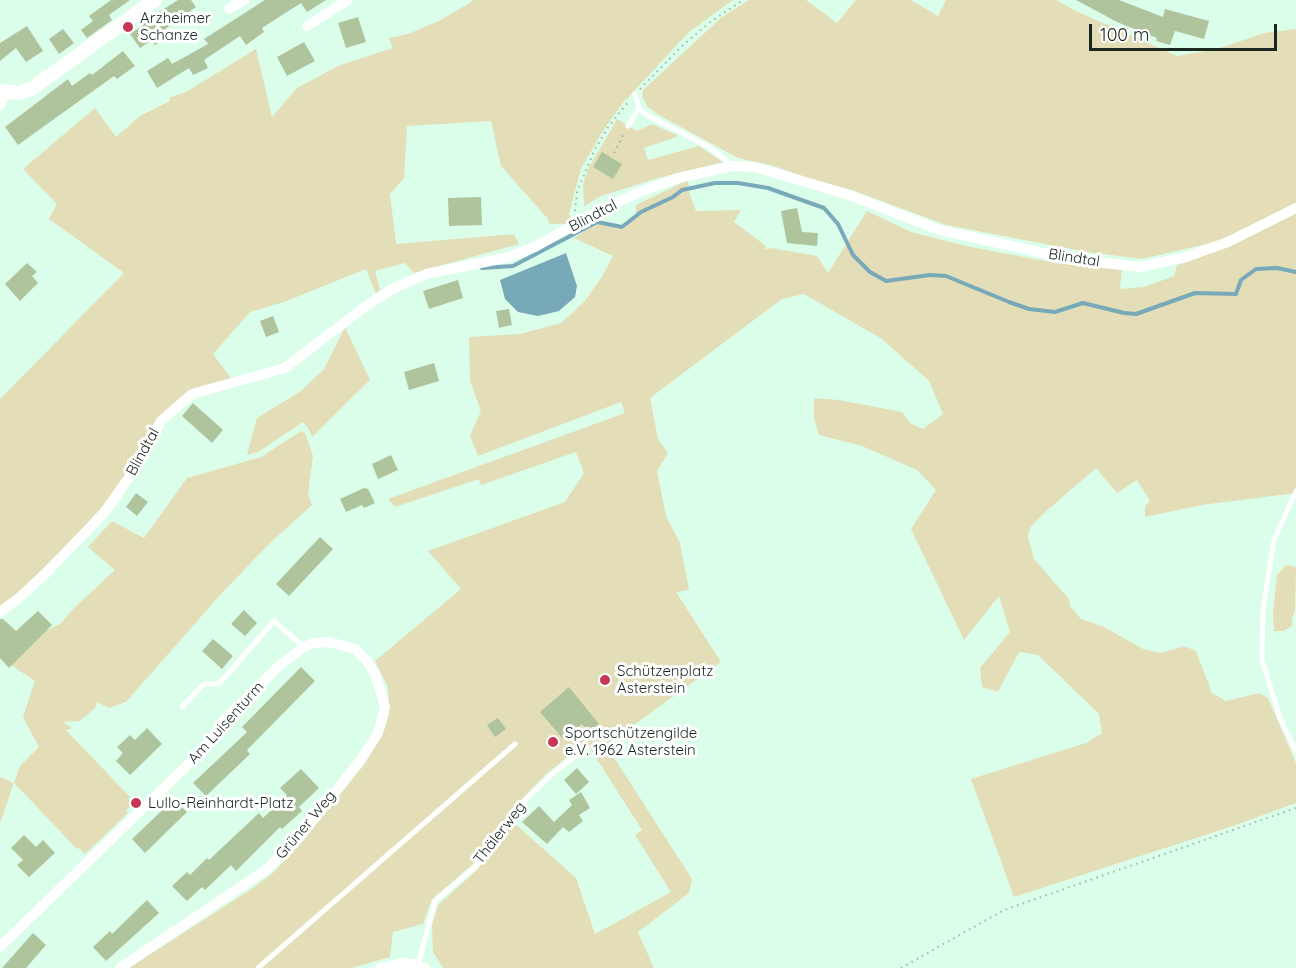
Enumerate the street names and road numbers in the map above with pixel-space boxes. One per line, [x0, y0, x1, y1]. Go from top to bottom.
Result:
street label: Blindtal [566, 196, 620, 236]
street label: Blindtal [1047, 245, 1101, 271]
street label: Blindtal [123, 425, 163, 479]
street label: Am Luisenturm [184, 678, 268, 768]
street label: Grüner Weg [272, 787, 340, 863]
street label: Thälerweg [470, 798, 530, 868]

